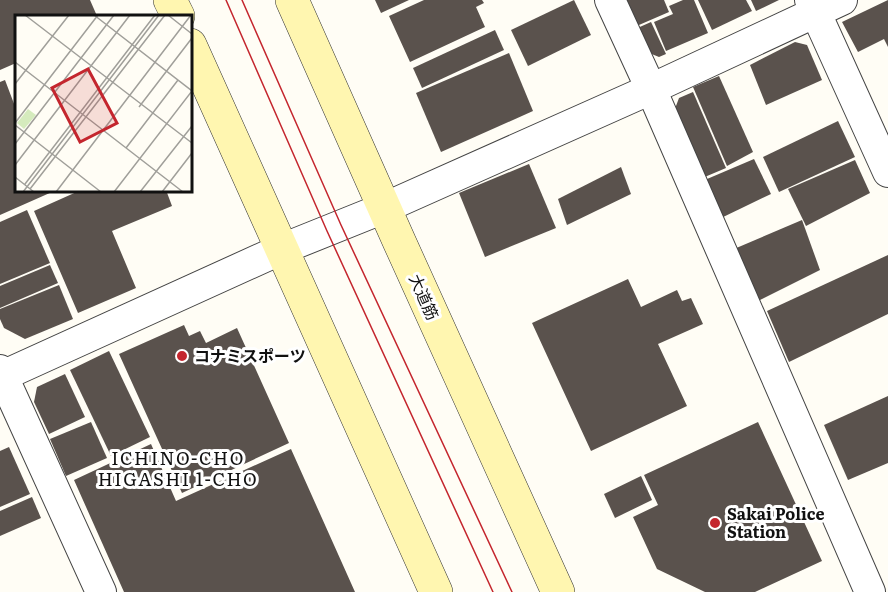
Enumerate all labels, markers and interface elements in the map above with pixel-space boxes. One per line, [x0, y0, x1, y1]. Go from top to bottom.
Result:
inset map [15, 15, 192, 192]
street label: 大道筋 [404, 270, 446, 323]
place label: コナミスポーツ [194, 343, 306, 367]
marker: コナミスポーツ [175, 349, 189, 363]
district label: ICHINO-CHO HIGASHI 1-CHO [98, 444, 258, 492]
place label: Sakai Police Station [727, 501, 824, 543]
marker: Sakai Police Station [708, 516, 722, 530]

